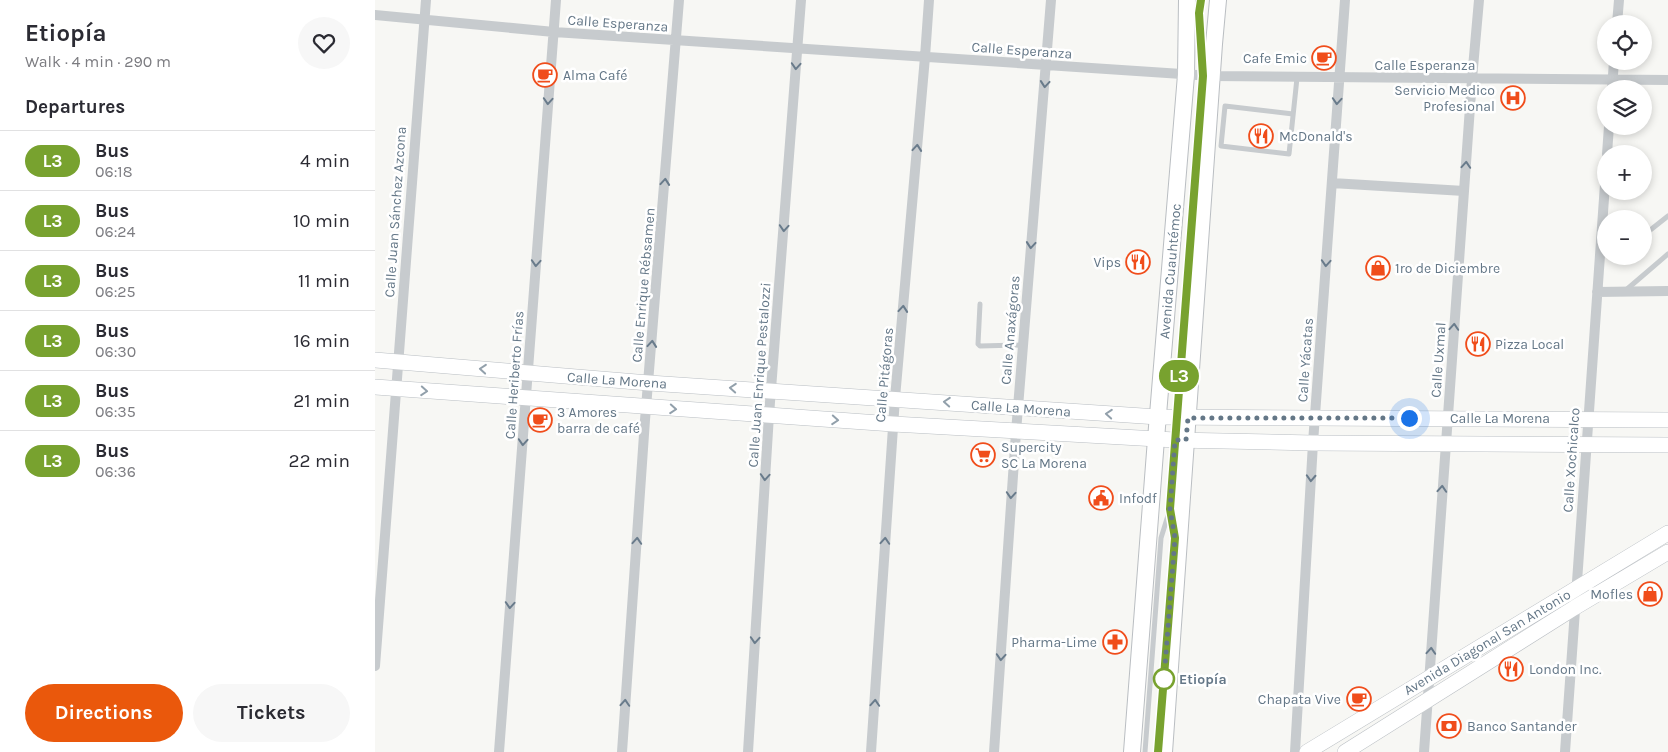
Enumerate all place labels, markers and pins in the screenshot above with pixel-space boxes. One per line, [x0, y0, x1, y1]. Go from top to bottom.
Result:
cafe icon: Cafe Emic [1311, 45, 1337, 71]
place label: Cafe Emic [1243, 50, 1307, 67]
cafe icon: Alma Café [532, 62, 558, 88]
place label: Alma Café [563, 67, 627, 84]
place label: Servicio Medico Profesional [1394, 82, 1495, 115]
hospital icon: Servicio Medico Profesional [1500, 85, 1526, 111]
restaurant icon: McDonald's [1248, 123, 1274, 149]
place label: McDonald's [1279, 128, 1353, 145]
restaurant icon: Vips [1125, 249, 1151, 275]
place label: Vips [1093, 254, 1121, 271]
shop icon: 1ro de Diciembre [1365, 255, 1391, 281]
place label: 1ro de Diciembre [1395, 260, 1500, 277]
restaurant icon: Pizza Local [1465, 331, 1491, 357]
place label: Pizza Local [1495, 336, 1564, 353]
place label: 3 Amores barra de café [557, 404, 640, 437]
cafe icon: 3 Amores barra de café [527, 407, 553, 433]
place label: Supercity SC La Morena [1001, 439, 1087, 472]
supermarket icon: Supercity SC La Morena [970, 442, 996, 468]
public building icon: Infodf [1088, 485, 1114, 511]
place label: Infodf [1119, 490, 1157, 507]
shop icon: Mofles [1637, 581, 1663, 607]
place label: Mofles [1590, 586, 1633, 603]
pharmacy icon: Pharma-Lime [1102, 629, 1128, 655]
place label: Pharma-Lime [1011, 634, 1097, 651]
restaurant icon: London Inc. [1498, 656, 1524, 682]
place label: London Inc. [1529, 661, 1602, 678]
marker: Etiopía [1153, 668, 1175, 690]
place label: Etiopía [1179, 671, 1227, 688]
cafe icon: Chapata Vive [1346, 686, 1372, 712]
place label: Chapata Vive [1258, 691, 1341, 708]
bank icon: Banco Santander [1436, 713, 1462, 739]
place label: Banco Santander [1467, 718, 1578, 735]

